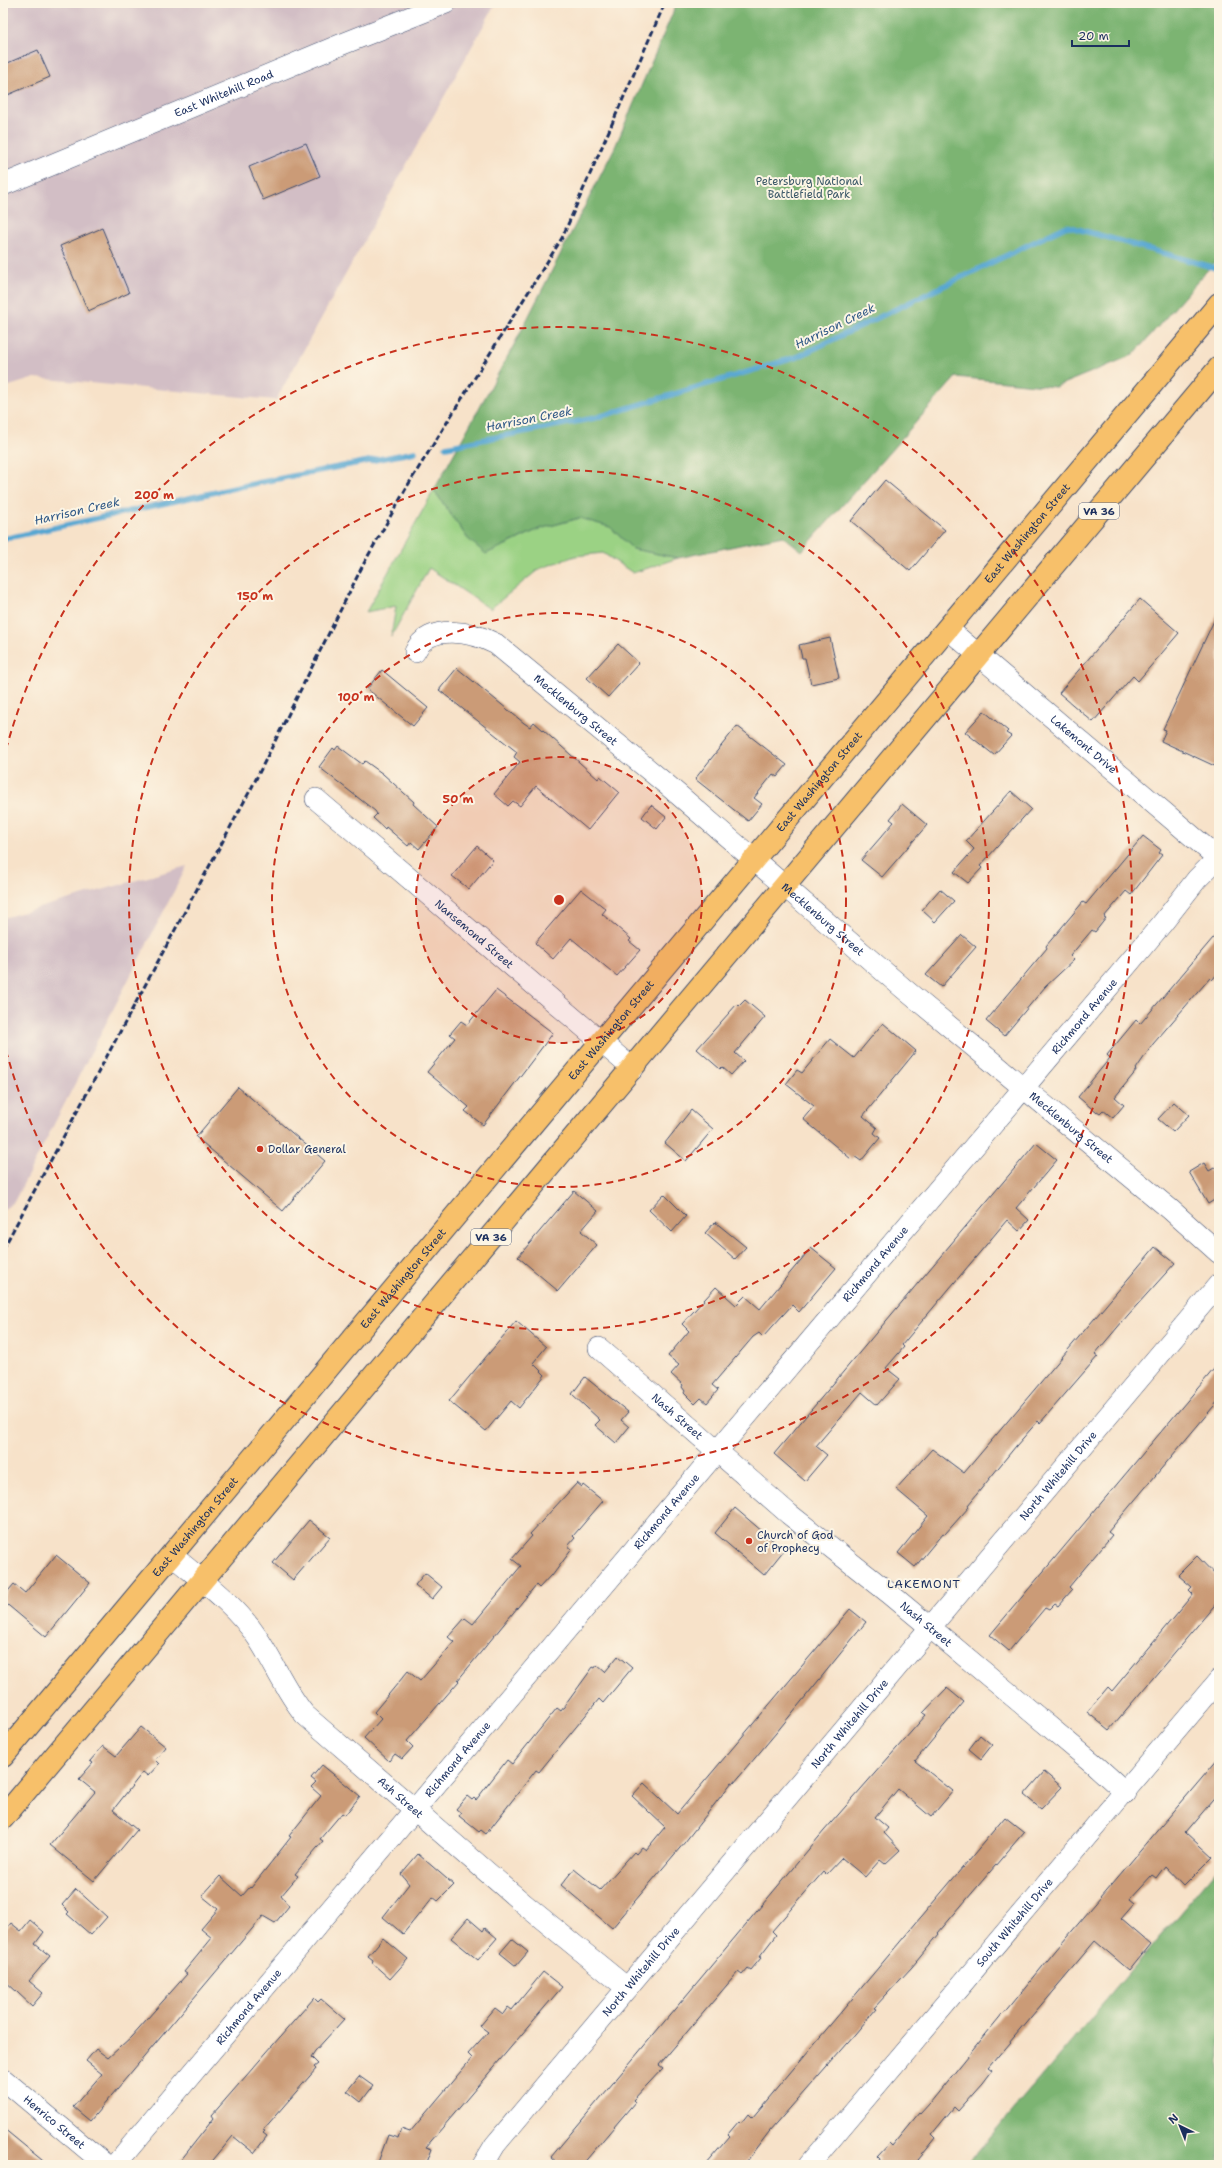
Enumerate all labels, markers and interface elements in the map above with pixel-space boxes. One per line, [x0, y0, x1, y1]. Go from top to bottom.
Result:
scale bar [1072, 22, 1129, 48]
text: 20 m [1078, 28, 1109, 44]
street label: East Whitehill Road [172, 67, 276, 121]
park label: Petersburg National Battlefield Park [756, 174, 863, 202]
water label: Harrison Creek [792, 300, 878, 352]
water label: Harrison Creek [485, 403, 573, 435]
street label: East Washington Street [981, 480, 1074, 587]
text: 200 m [134, 487, 174, 503]
water label: Harrison Creek [33, 493, 121, 529]
road number: VA 36 [1079, 503, 1119, 519]
text: 150 m [237, 588, 273, 604]
street label: Mecklenburg Street [530, 671, 621, 749]
text: 100 m [338, 689, 375, 705]
street label: Lakemont Drive [1047, 712, 1120, 777]
street label: East Washington Street [773, 728, 866, 835]
text: 50 m [443, 791, 474, 807]
street label: Mecklenburg Street [778, 880, 867, 960]
centre of rings [552, 893, 566, 907]
street label: Nansemond Street [431, 896, 517, 972]
street label: Richmond Avenue [1048, 975, 1121, 1058]
street label: East Washington Street [565, 977, 658, 1084]
street label: Mecklenburg Street [1026, 1089, 1116, 1167]
place label: Dollar General [268, 1142, 346, 1157]
marker: Dollar General [255, 1144, 265, 1154]
street label: Richmond Avenue [839, 1223, 912, 1305]
street label: East Washington Street [357, 1225, 450, 1332]
road number: VA 36 [471, 1229, 511, 1245]
street label: Nash Street [648, 1390, 706, 1443]
street label: North Whitehill Drive [1016, 1428, 1100, 1524]
street label: Richmond Avenue [630, 1471, 703, 1553]
street label: East Washington Street [149, 1474, 242, 1580]
place label: Church of God of Prophecy [757, 1528, 834, 1556]
marker: Church of God of Prophecy [744, 1536, 754, 1546]
district label: LAKEMONT [887, 1576, 961, 1592]
street label: Nash Street [897, 1598, 955, 1650]
street label: North Whitehill Drive [808, 1676, 892, 1772]
street label: Richmond Avenue [421, 1718, 494, 1801]
street label: Ash Street [374, 1774, 427, 1822]
street label: South Whitehill Drive [973, 1875, 1057, 1970]
street label: North Whitehill Drive [599, 1924, 683, 2020]
street label: Richmond Avenue [212, 1966, 285, 2048]
street label: Henrico Street [20, 2092, 88, 2153]
north arrow [1160, 2106, 1200, 2146]
text: N [1165, 2110, 1182, 2128]

